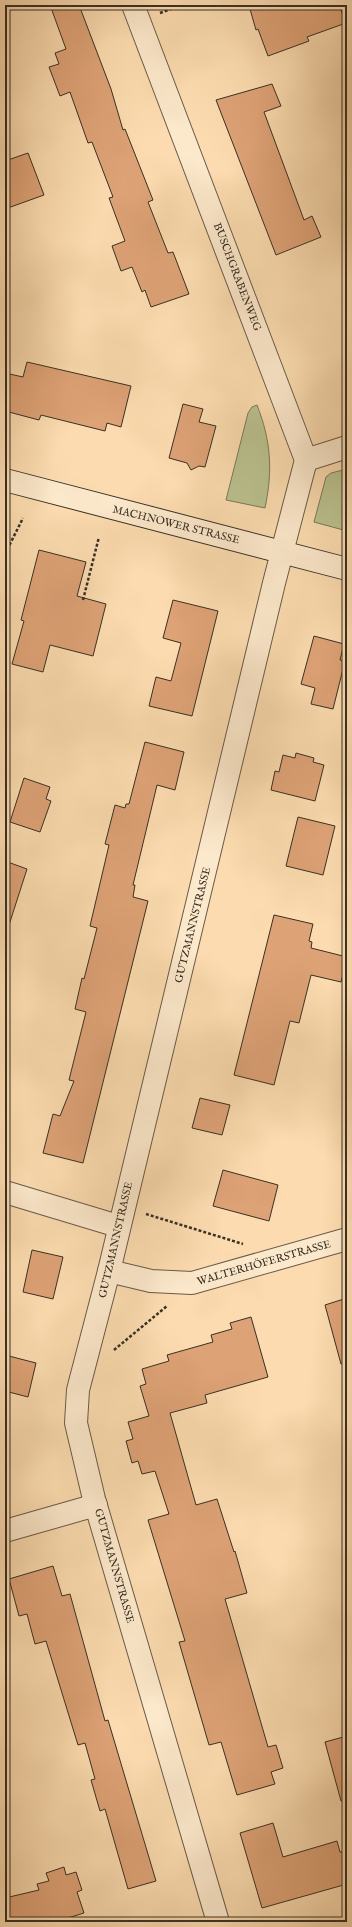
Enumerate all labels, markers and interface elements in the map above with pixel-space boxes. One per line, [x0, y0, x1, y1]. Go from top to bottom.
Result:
street label: BUSCHGRABENWEG [210, 221, 264, 333]
street label: MACHNOWER STRASSE [111, 502, 241, 548]
street label: GUTZMANNSTRASSE [172, 865, 214, 984]
street label: GUTZMANNSTRASSE [96, 1180, 136, 1299]
street label: WALTERHÖFERSTRASSE [196, 1237, 333, 1289]
street label: GUTZMANNSTRASSE [91, 1507, 137, 1625]

